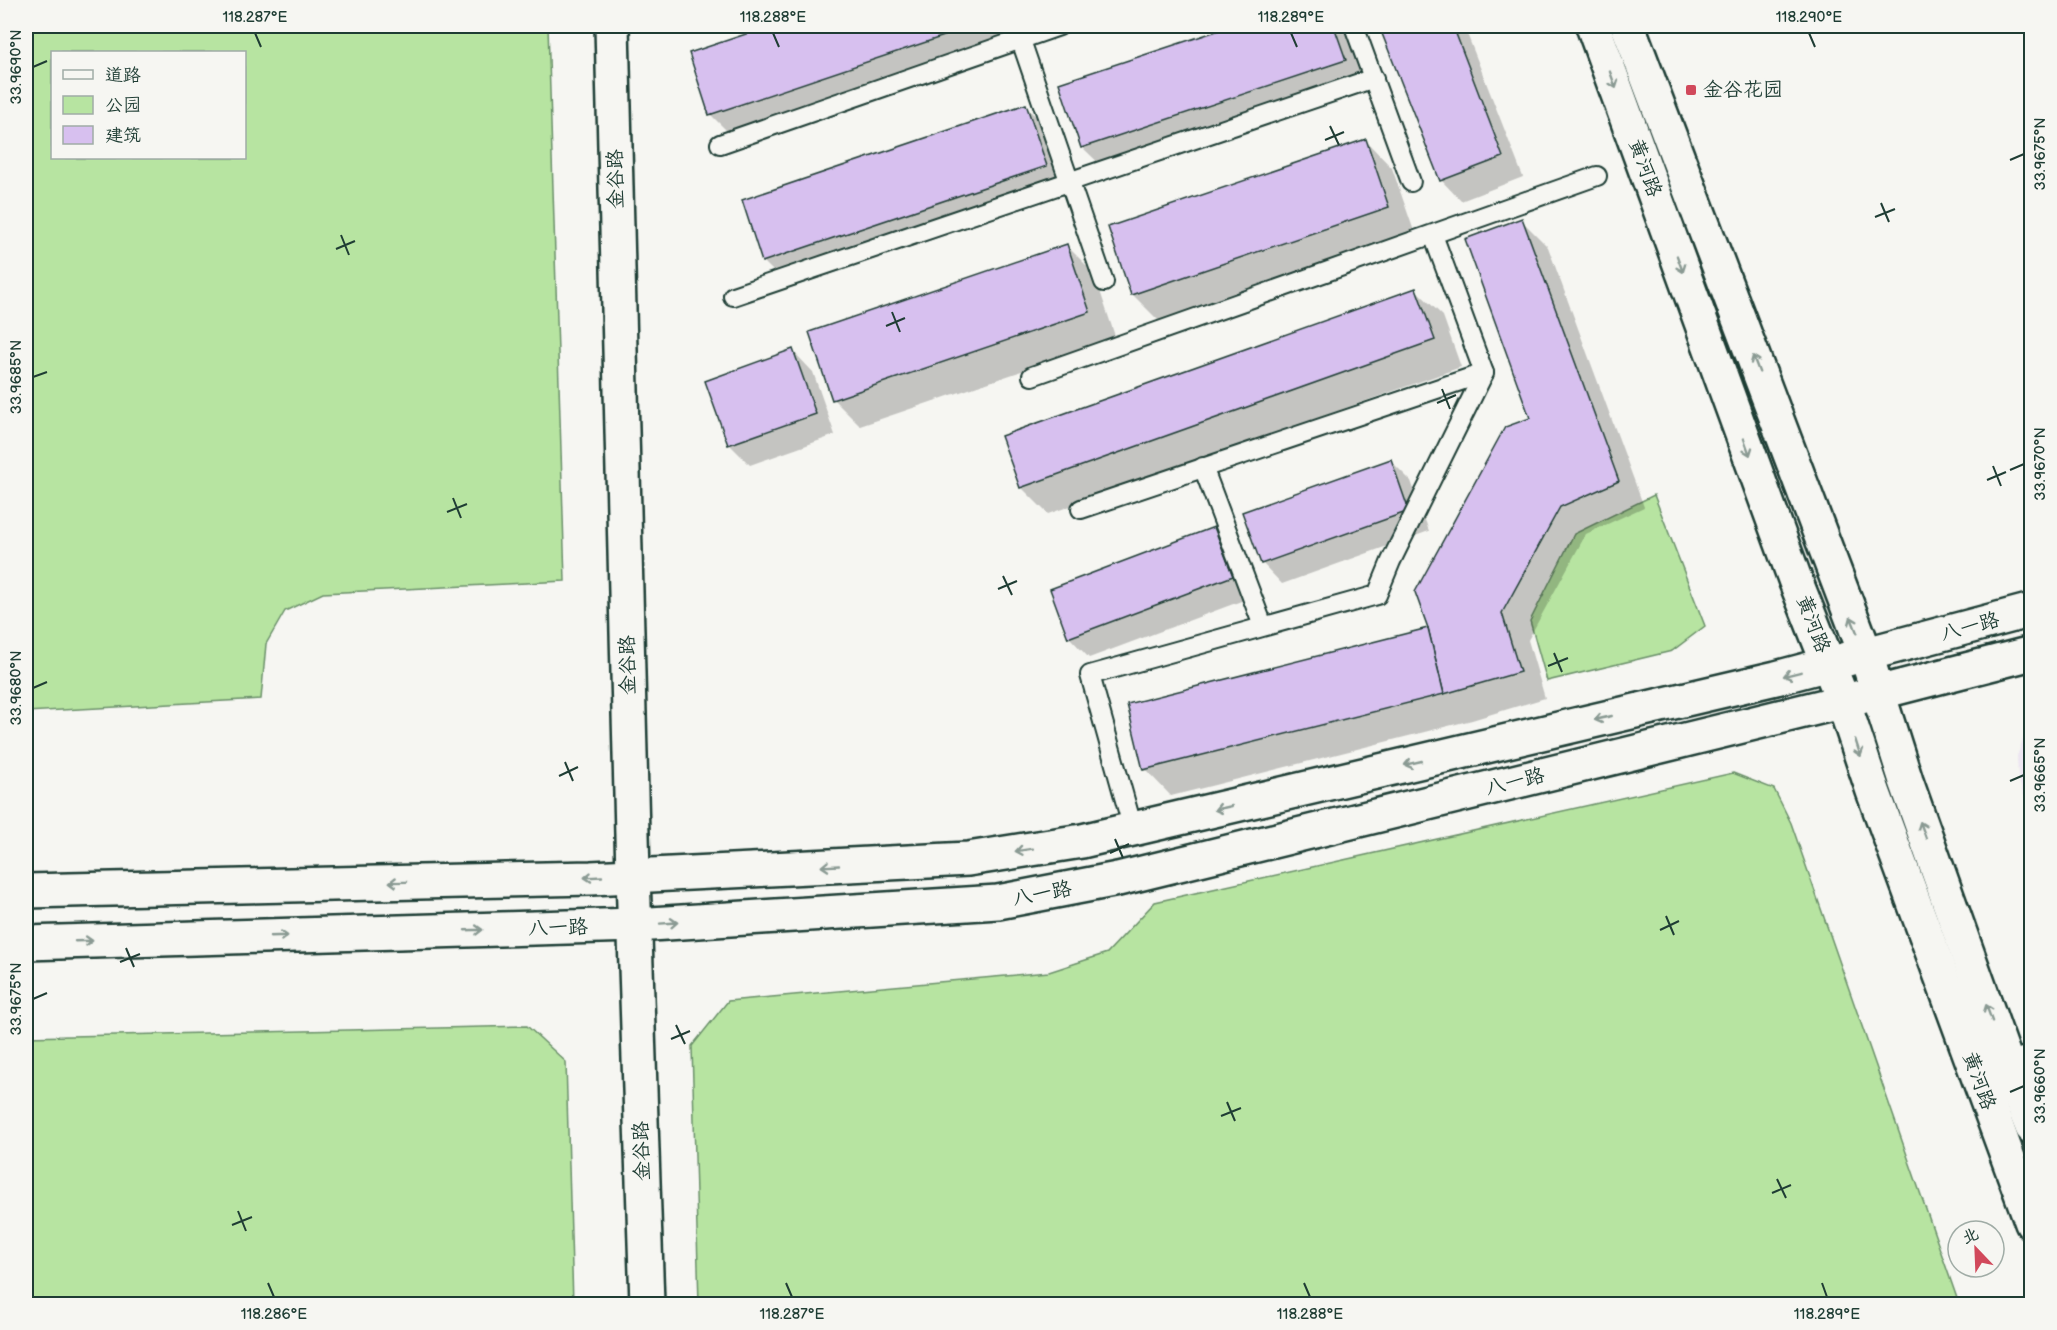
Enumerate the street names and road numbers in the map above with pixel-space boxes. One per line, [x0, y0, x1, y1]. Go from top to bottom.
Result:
street label: 黄河路 [1623, 136, 1667, 201]
street label: 金谷路 [603, 148, 629, 209]
street label: 黄河路 [1791, 592, 1835, 657]
street label: 八一路 [1938, 607, 2003, 646]
street label: 金谷路 [615, 634, 641, 695]
street label: 八一路 [1483, 763, 1548, 801]
street label: 八一路 [1010, 876, 1075, 912]
street label: 八一路 [528, 915, 589, 941]
street label: 黄河路 [1957, 1049, 2001, 1114]
street label: 金谷路 [629, 1120, 655, 1181]

